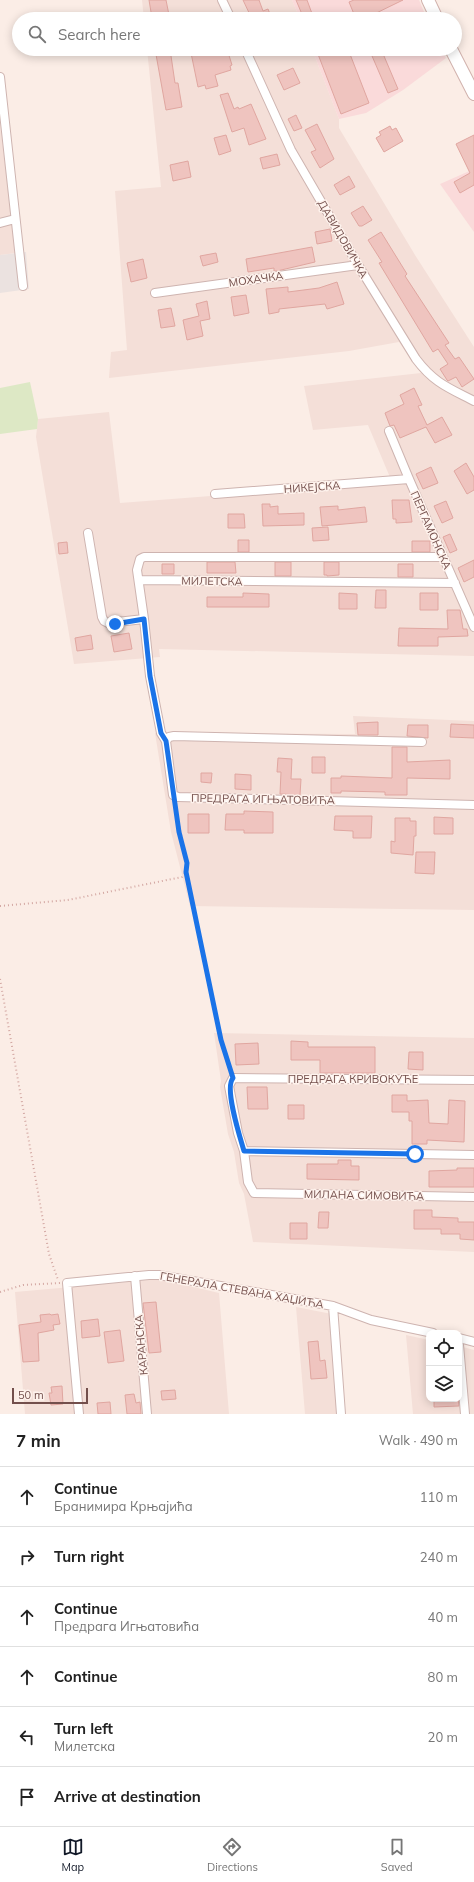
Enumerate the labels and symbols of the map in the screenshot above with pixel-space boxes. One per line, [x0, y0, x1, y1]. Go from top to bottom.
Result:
street label: ДАВИДОВИЧКА [315, 197, 371, 281]
street label: МОХАЧКА [228, 268, 284, 290]
street label: НИКЕЈСКА [283, 478, 341, 496]
street label: ПЕРГАМОНСКА [407, 489, 455, 571]
street label: МИЛЕТСКА [181, 573, 243, 589]
route end [106, 615, 124, 633]
street label: ПРЕДРАГА ИГЊАТОВИЋА [191, 791, 335, 807]
street label: ПРЕДРАГА КРИВОКУЋЕ [288, 1072, 418, 1086]
route start [406, 1145, 424, 1163]
street label: МИЛАНА СИМОВИЋА [304, 1187, 424, 1203]
street label: ГЕНЕРАЛА СТЕВАНА ХАЏИЋА [159, 1269, 325, 1311]
street label: КАРАНСКА [131, 1314, 151, 1376]
scale bar [12, 1386, 88, 1405]

